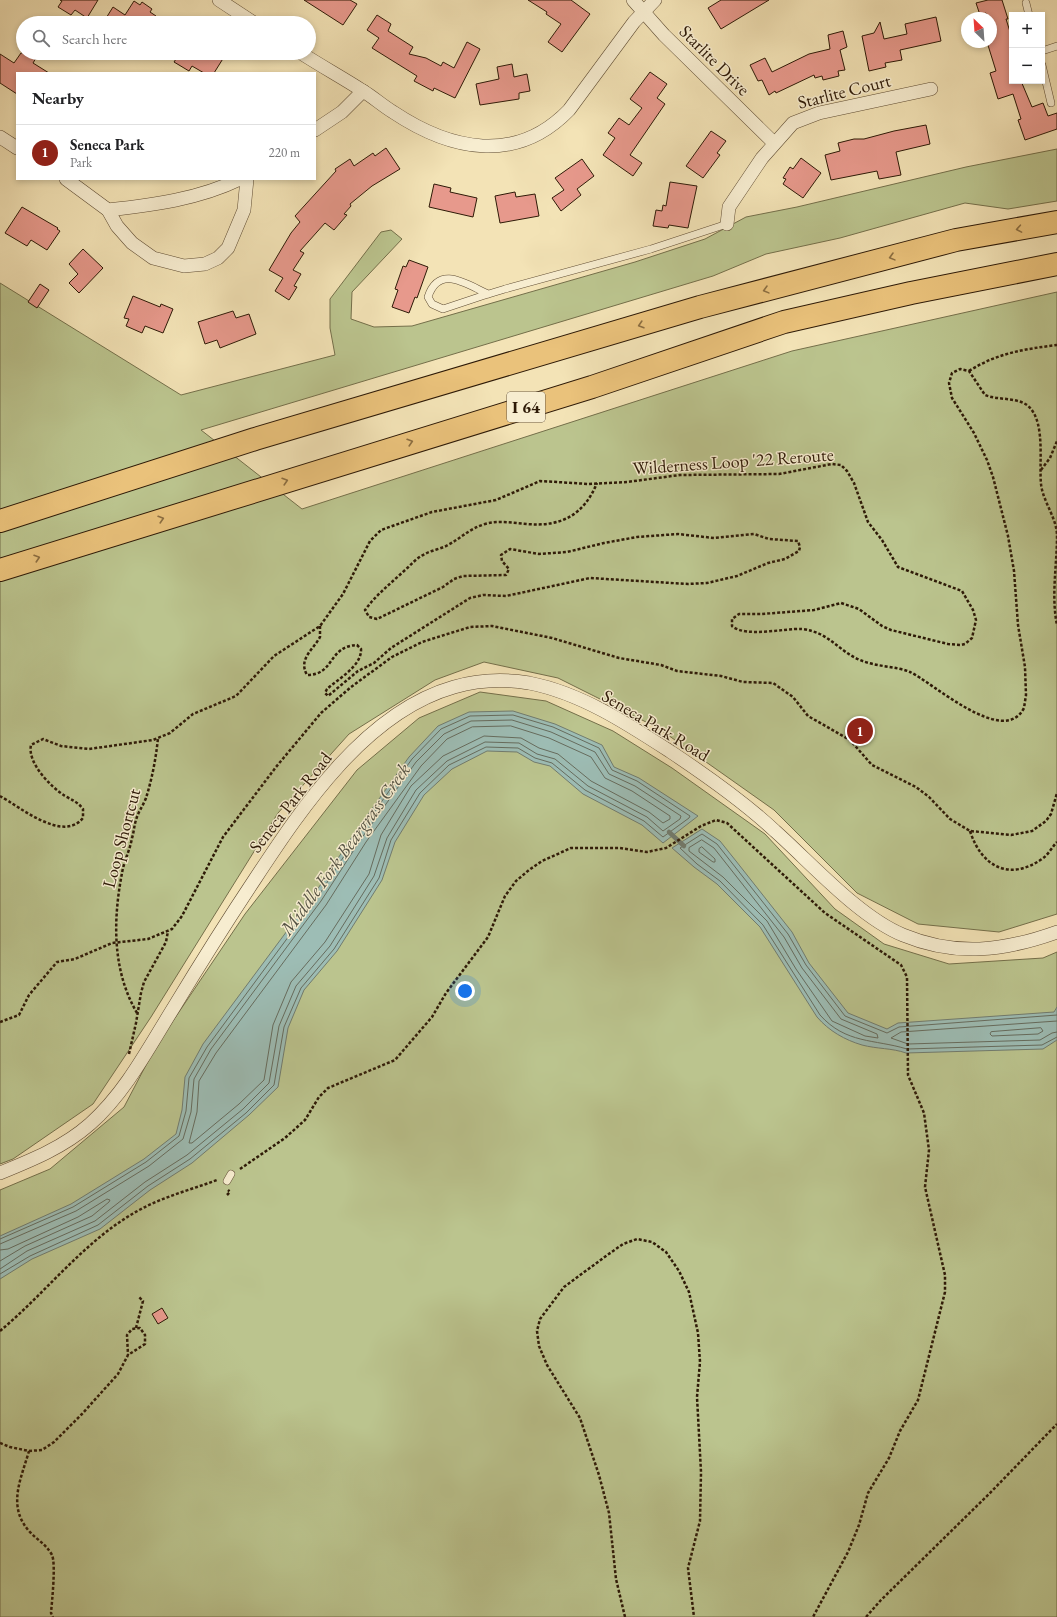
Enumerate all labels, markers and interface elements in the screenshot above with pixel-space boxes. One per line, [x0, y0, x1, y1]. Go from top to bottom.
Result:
north arrow [961, 12, 997, 48]
map controls [1009, 12, 1045, 84]
button: + [1009, 12, 1045, 48]
search box [16, 16, 316, 60]
street label: Starlite Drive [675, 20, 755, 100]
icon: search [30, 27, 52, 49]
text: Search here [62, 29, 127, 48]
button: − [1009, 48, 1045, 84]
street label: Starlite Court [795, 68, 893, 114]
text: Nearby [32, 87, 84, 109]
text: Seneca Park [70, 135, 144, 154]
text: 1 [42, 144, 48, 161]
text: 220 m [269, 144, 300, 161]
text: Park [70, 154, 92, 171]
one-way arrow [1016, 224, 1022, 233]
one-way arrow [889, 252, 896, 261]
one-way arrow [763, 285, 770, 294]
one-way arrow [637, 320, 644, 329]
road number: I 64 [507, 392, 545, 422]
one-way arrow [406, 438, 413, 447]
street label: Wilderness Loop '22 Reroute [632, 443, 834, 479]
one-way arrow [282, 477, 289, 486]
one-way arrow [158, 515, 165, 524]
one-way arrow [33, 554, 40, 563]
street label: Seneca Park Road [598, 684, 715, 767]
pin: 1 [847, 716, 873, 746]
street label: Seneca Park Road [244, 746, 337, 857]
water label: Middle Fork Beargrass Creek [273, 757, 416, 941]
street label: Loop Shortcut [97, 785, 145, 890]
your location [455, 981, 475, 1001]

